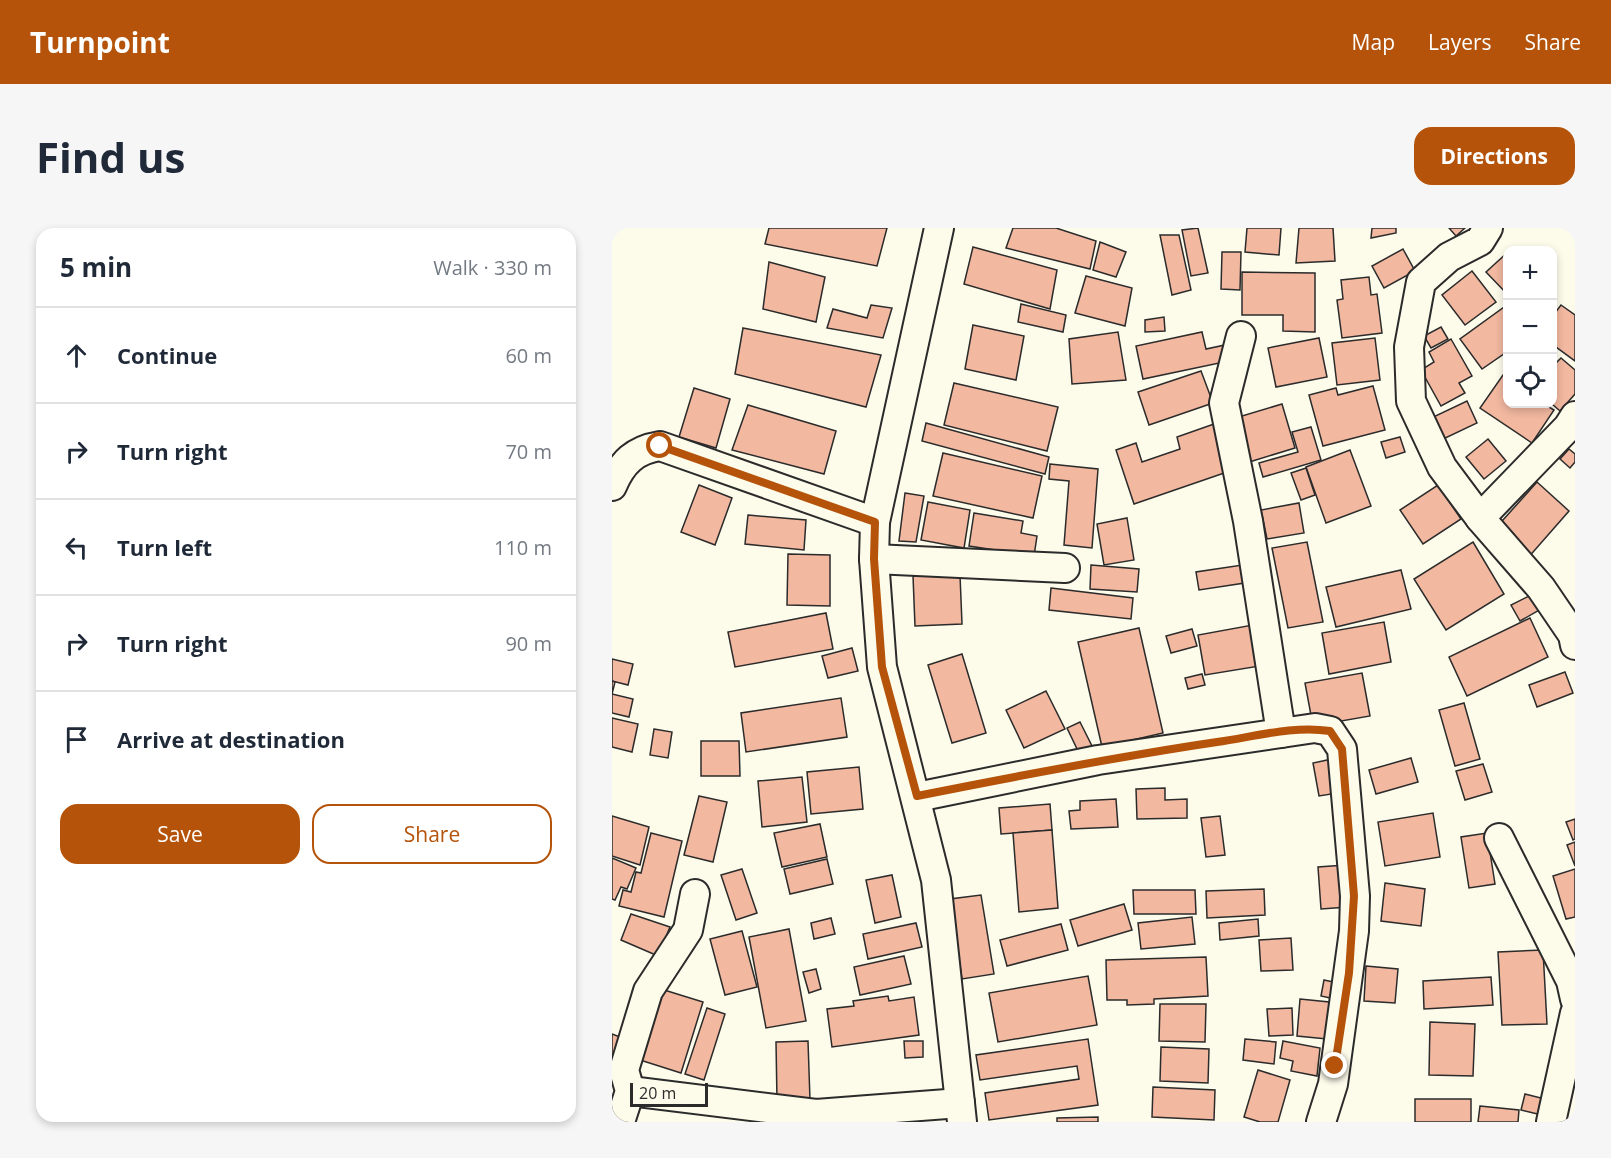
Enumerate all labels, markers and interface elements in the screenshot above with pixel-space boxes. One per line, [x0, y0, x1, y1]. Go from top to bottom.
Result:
text: Turnpoint [30, 23, 170, 61]
text: Map [1352, 28, 1395, 56]
text: Layers [1428, 28, 1492, 56]
text: Share [1525, 28, 1581, 56]
button: Directions [1414, 127, 1575, 185]
text: Find us [36, 128, 185, 185]
map controls [1503, 246, 1557, 408]
button: + [1503, 246, 1557, 300]
text: 5 min [60, 249, 132, 285]
text: Walk · 330 m [433, 254, 552, 281]
button: − [1503, 300, 1557, 354]
icon: ahead [60, 339, 93, 372]
text: Continue [117, 340, 217, 370]
text: 60 m [505, 342, 552, 369]
button: locate [1503, 354, 1557, 408]
route start [646, 432, 672, 458]
icon: right [60, 435, 93, 468]
text: Turn right [117, 436, 228, 466]
text: 70 m [505, 438, 552, 465]
icon: left [60, 531, 93, 564]
text: Turn left [117, 532, 212, 562]
text: 110 m [494, 534, 552, 561]
icon: right [60, 627, 93, 660]
text: Turn right [117, 628, 228, 658]
text: 90 m [505, 630, 552, 657]
icon: arrive [60, 723, 93, 756]
text: Arrive at destination [117, 724, 345, 754]
button: Save [60, 804, 300, 864]
button: Share [312, 804, 552, 864]
route end [1321, 1052, 1347, 1078]
scale bar [630, 1080, 708, 1108]
text: 20 m [639, 1082, 676, 1104]

